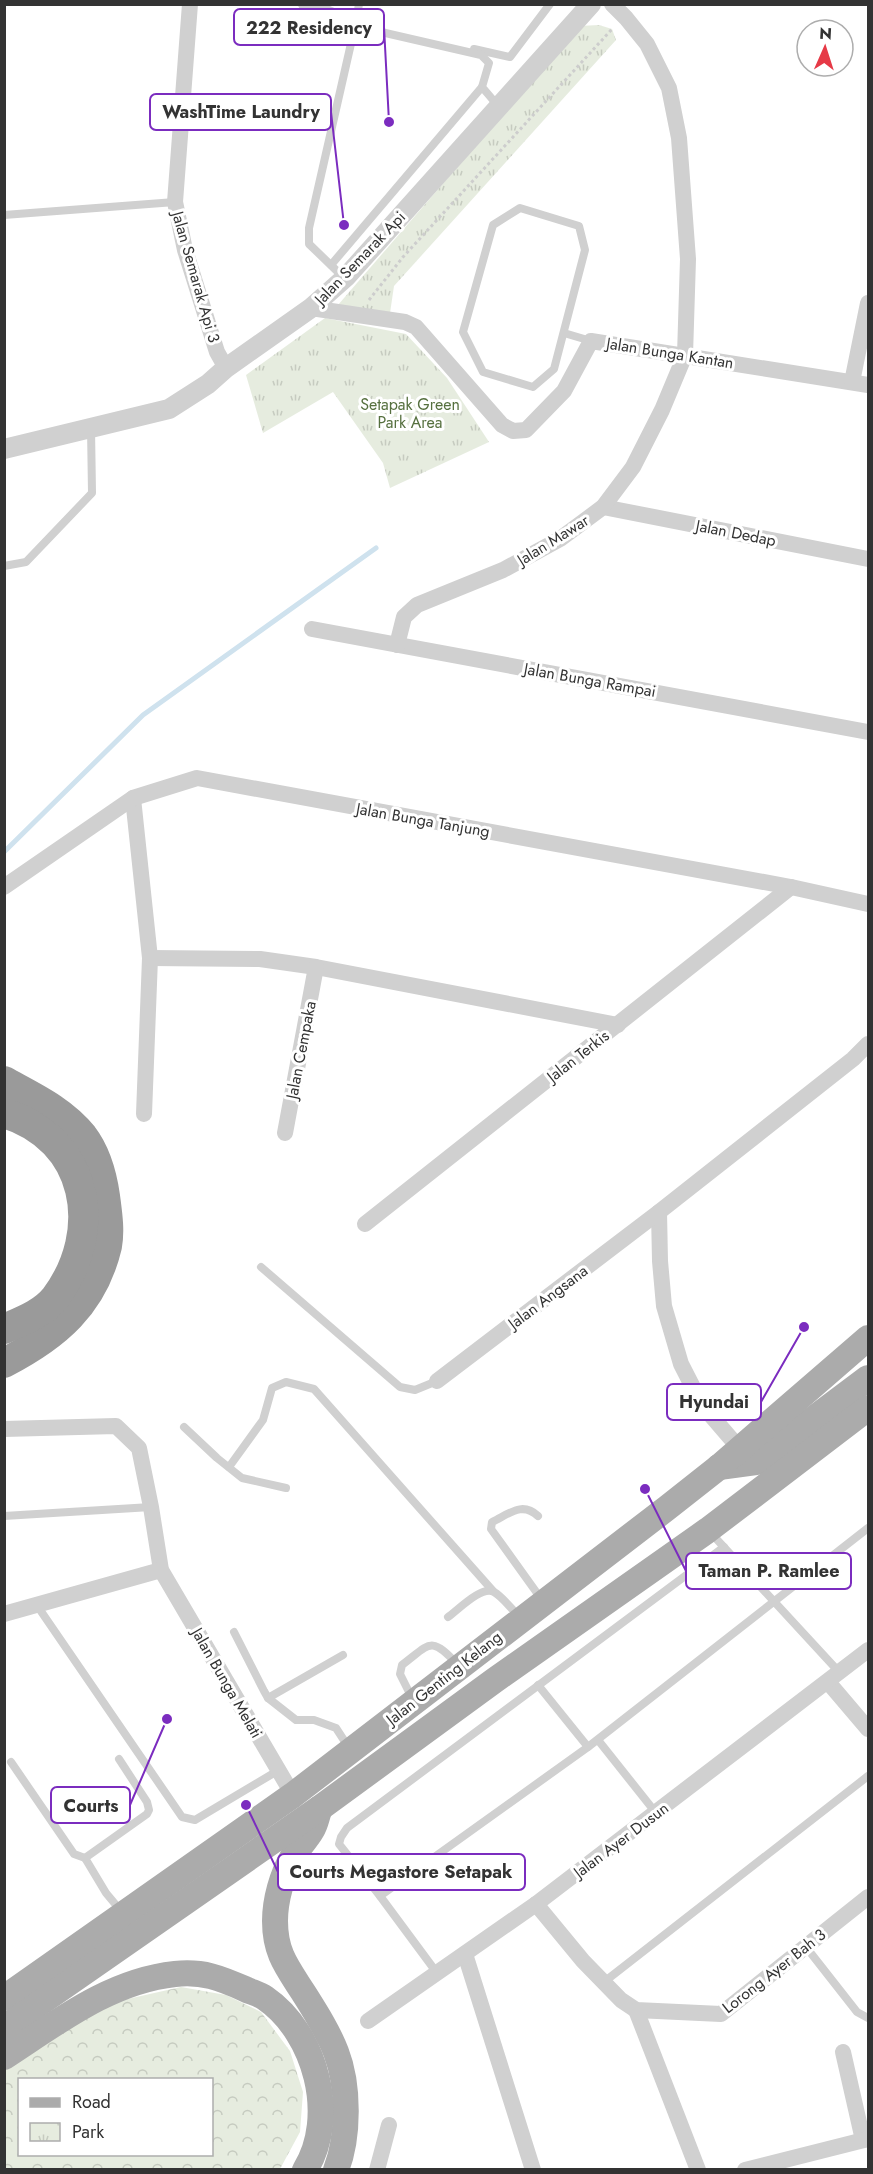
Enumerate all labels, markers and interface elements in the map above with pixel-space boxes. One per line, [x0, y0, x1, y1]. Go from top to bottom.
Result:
callout: 222 Residency [234, 9, 384, 45]
text: 222 Residency [246, 15, 373, 41]
north arrow [795, 18, 855, 78]
text: N [819, 22, 833, 45]
callout: WashTime Laundry [150, 94, 331, 130]
text: WashTime Laundry [162, 99, 320, 125]
street label: Jalan Semarak Api [308, 206, 411, 311]
street label: Jalan Semarak Api 3 [166, 207, 226, 346]
street label: Jalan Bunga Kantan [603, 331, 735, 374]
park label: Setapak Green Park Area [360, 393, 460, 434]
street label: Jalan Mawar [511, 509, 594, 572]
street label: Jalan Dedap [692, 514, 778, 552]
street label: Jalan Bunga Rampai [520, 657, 658, 703]
street label: Jalan Bunga Tanjung [352, 797, 492, 843]
street label: Jalan Cempaka [280, 999, 322, 1103]
street label: Jalan Terkis [540, 1024, 614, 1089]
street label: Jalan Angsana [502, 1259, 593, 1336]
callout: Hyundai [667, 1384, 761, 1420]
text: Hyundai [679, 1389, 749, 1415]
callout: Taman P. Ramlee [686, 1553, 851, 1589]
text: Taman P. Ramlee [699, 1558, 839, 1584]
street label: Jalan Bunga Melati [185, 1622, 268, 1742]
street label: Jalan Genting Kelang [380, 1625, 507, 1732]
callout: Courts [51, 1787, 130, 1823]
text: Courts [64, 1793, 118, 1819]
street label: Jalan Ayer Dusun [567, 1797, 673, 1885]
callout: Courts Megastore Setapak [278, 1854, 525, 1890]
text: Courts Megastore Setapak [290, 1859, 513, 1885]
street label: Lorong Ayer Bah 3 [717, 1923, 831, 2019]
legend [18, 2078, 213, 2156]
text: Road [72, 2089, 111, 2115]
text: Park [72, 2119, 104, 2145]

